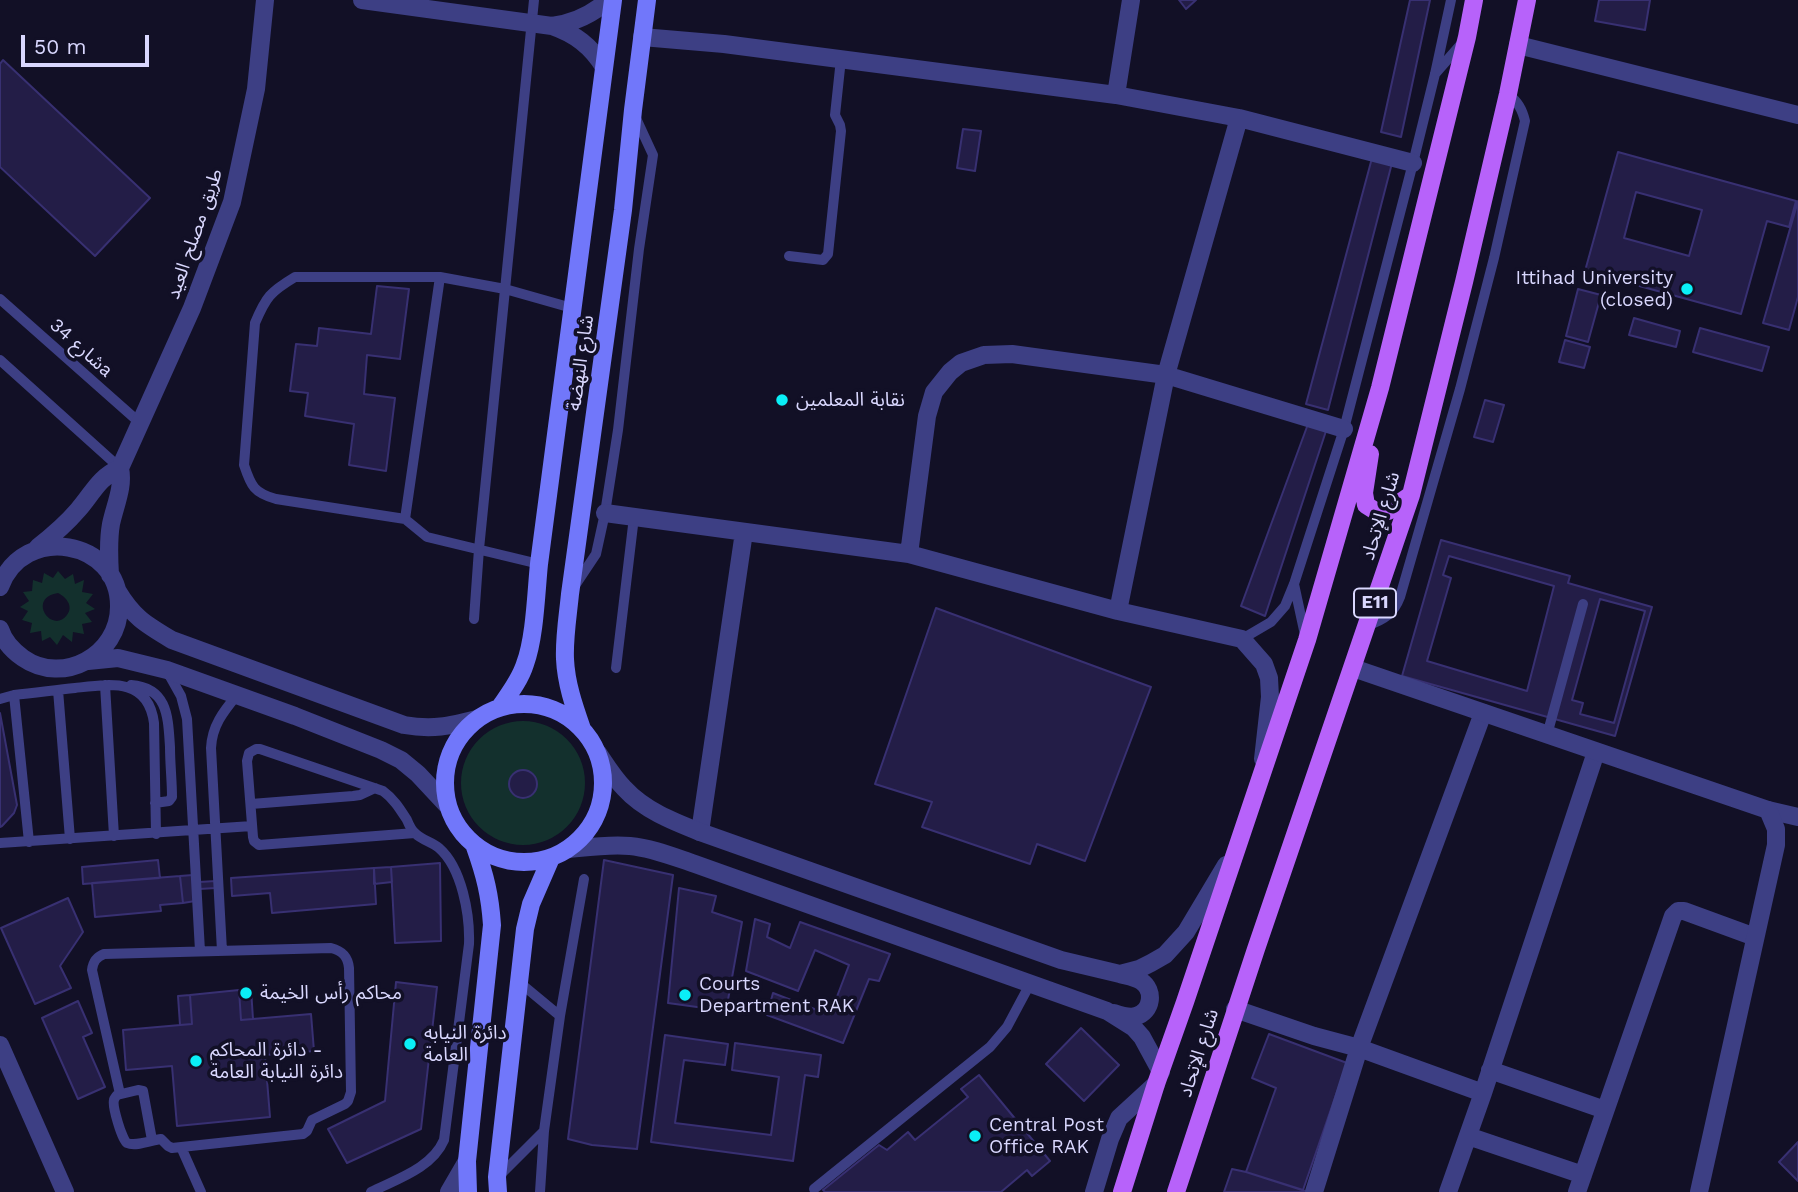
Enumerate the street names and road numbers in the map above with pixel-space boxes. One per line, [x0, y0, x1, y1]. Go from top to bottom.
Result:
street label: طريق مصلح العيد [162, 166, 228, 302]
street label: شارع 34a [45, 314, 117, 382]
street label: شارع النهضة [563, 314, 599, 412]
street label: شارع الإتحاد [1357, 469, 1405, 563]
road number: E11 [1354, 588, 1396, 618]
street label: شارع الإتحاد [1174, 1006, 1224, 1100]

